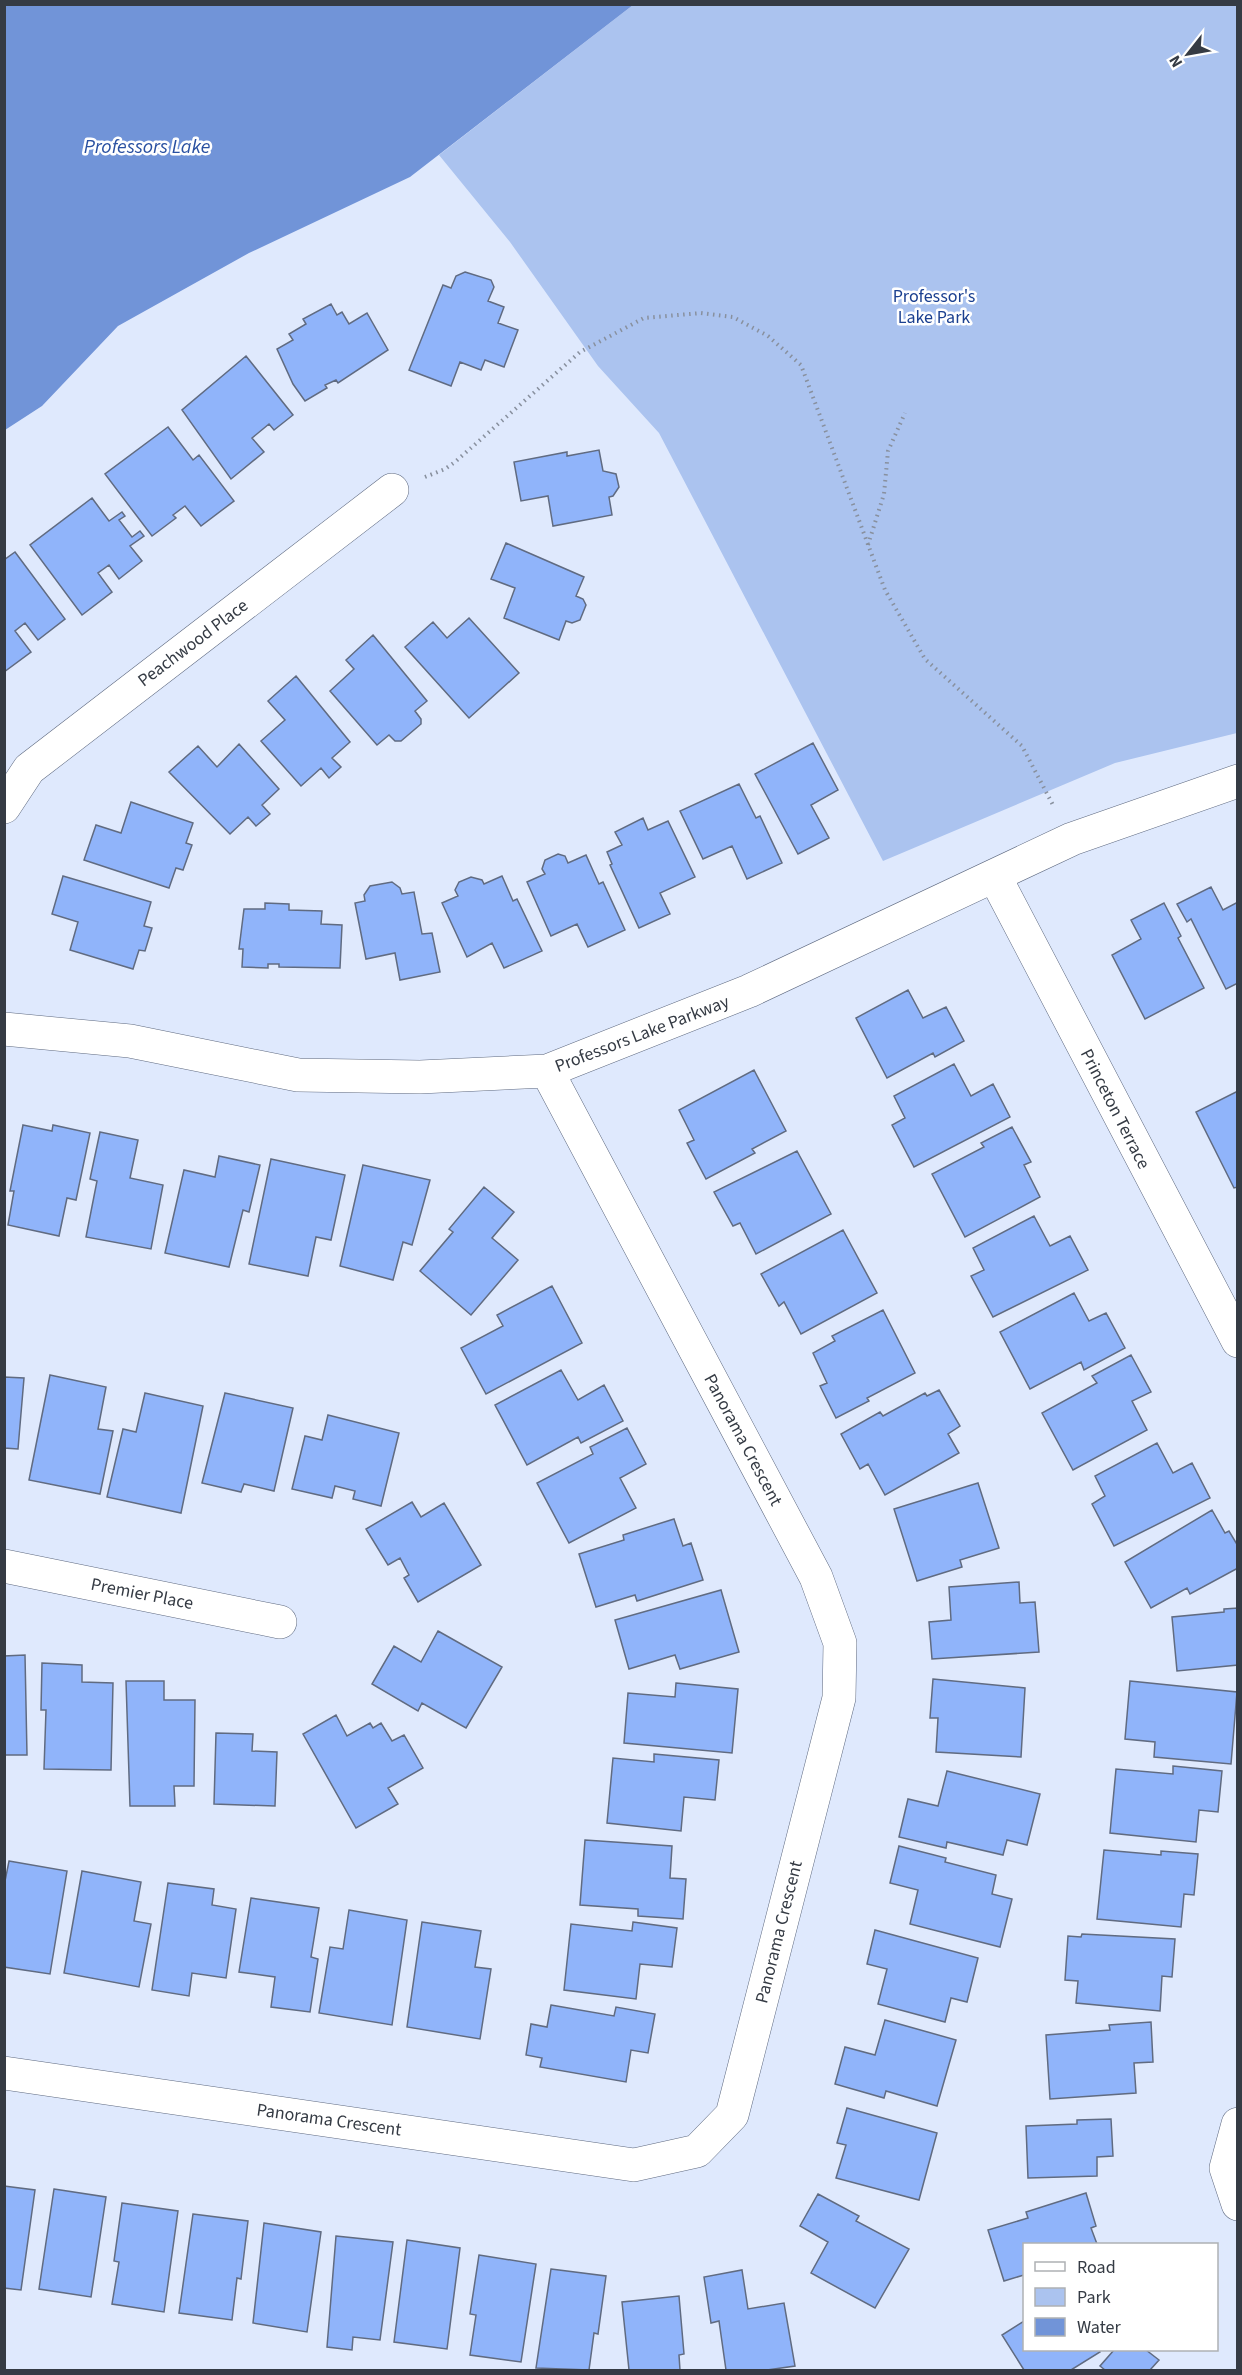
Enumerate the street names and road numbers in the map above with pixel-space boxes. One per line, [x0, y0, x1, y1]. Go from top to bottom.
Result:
street label: Peachwood Place [133, 593, 253, 693]
street label: Professors Lake Parkway [551, 989, 733, 1079]
street label: Princeton Terrace [1074, 1045, 1156, 1173]
street label: Panorama Crescent [698, 1370, 788, 1510]
street label: Premier Place [89, 1572, 195, 1616]
street label: Panorama Crescent [749, 1858, 809, 2006]
street label: Panorama Crescent [255, 2097, 403, 2143]

